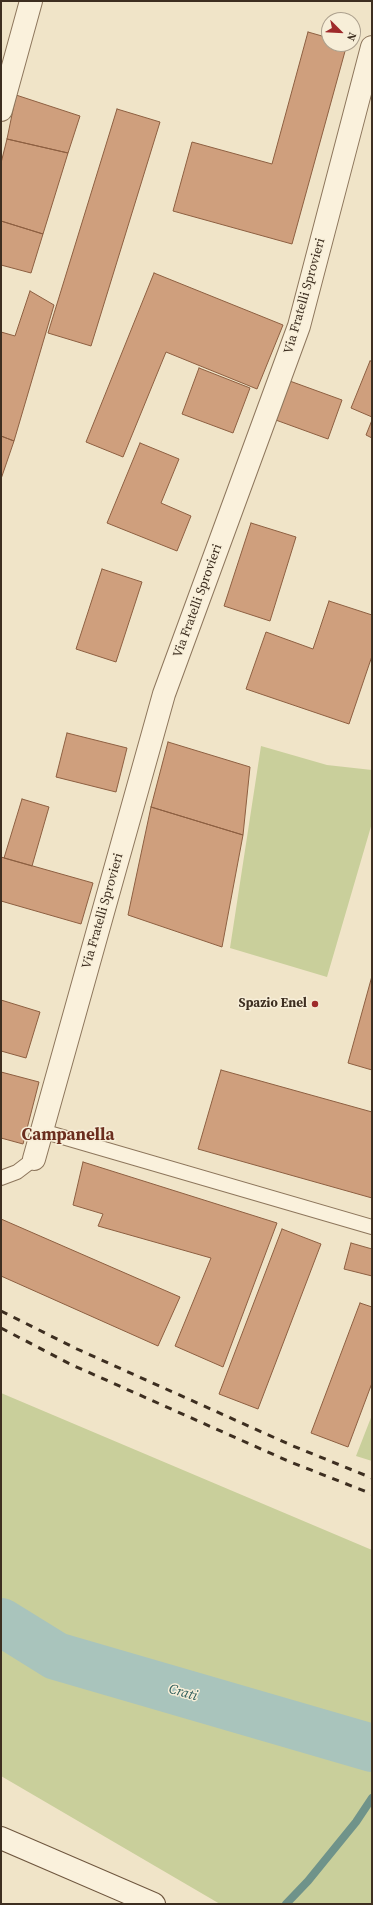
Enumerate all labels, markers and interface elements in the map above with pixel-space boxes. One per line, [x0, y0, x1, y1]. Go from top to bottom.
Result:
north arrow [321, 12, 361, 52]
text: N [343, 30, 360, 43]
street label: Via Fratelli Sprovieri [281, 236, 329, 356]
street label: Via Fratelli Sprovieri [170, 542, 226, 660]
street label: Via Fratelli Sprovieri [79, 851, 127, 971]
place label: Spazio Enel [239, 996, 307, 1012]
marker: Spazio Enel [310, 999, 320, 1009]
district label: Campanella [22, 1126, 114, 1146]
water label: Crati [167, 1681, 199, 1705]

